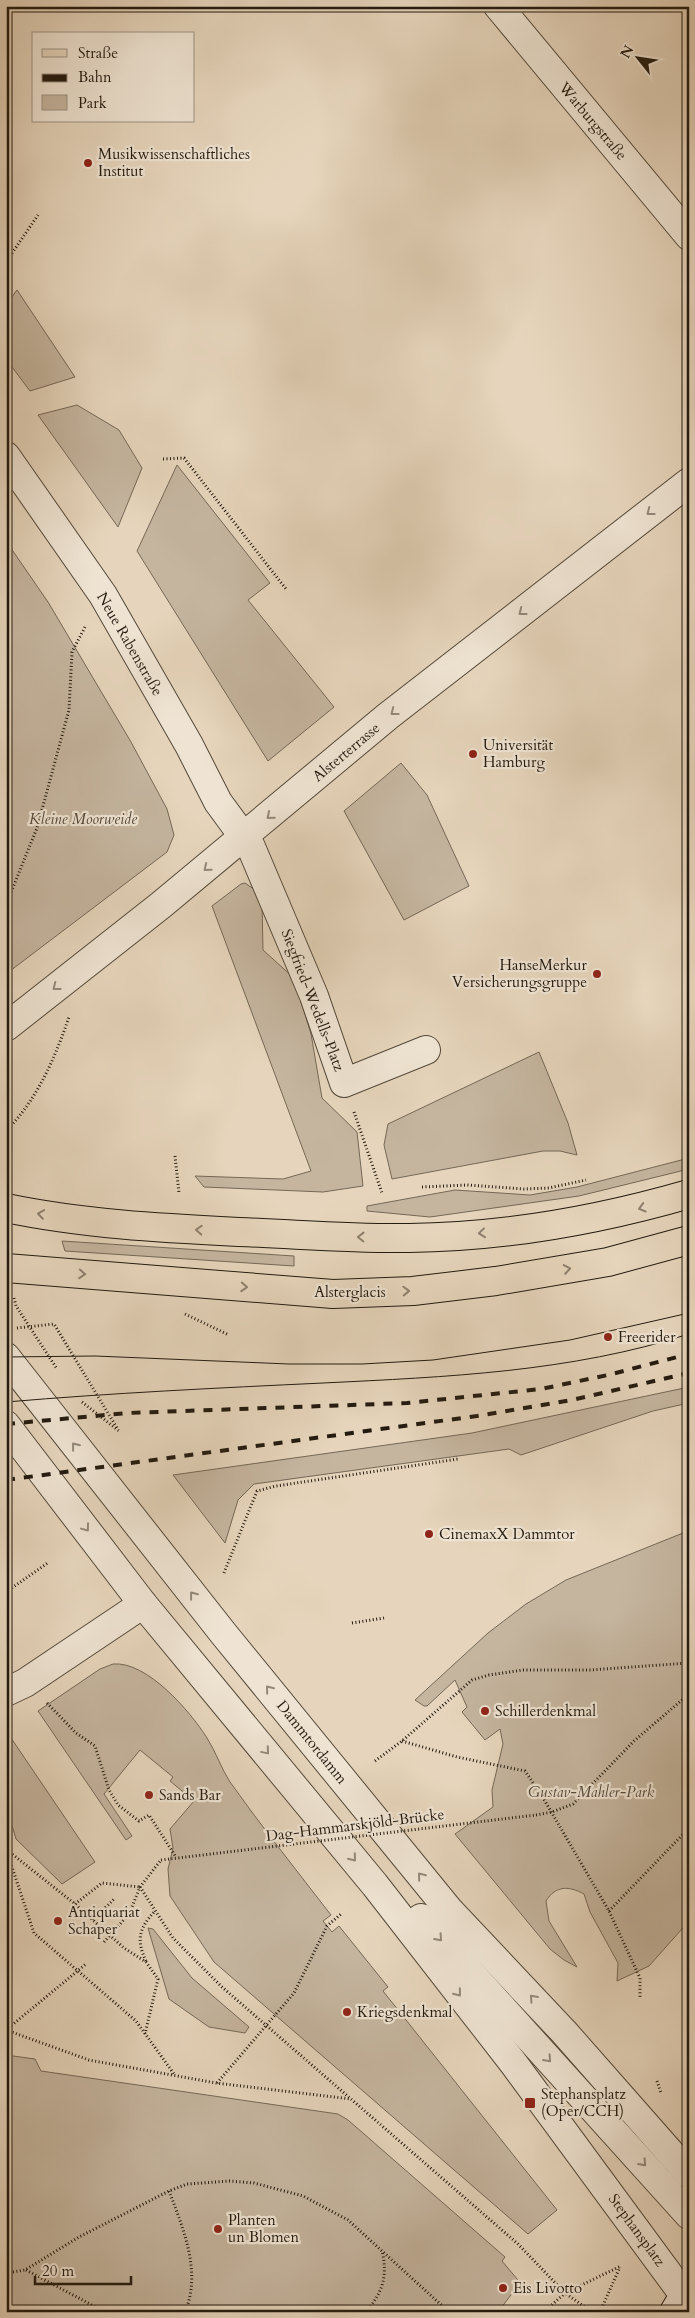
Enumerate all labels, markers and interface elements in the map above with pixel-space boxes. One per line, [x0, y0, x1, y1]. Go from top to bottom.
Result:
legend [32, 32, 195, 122]
north arrow [612, 32, 662, 82]
text: N [616, 42, 638, 62]
text: Straße [78, 43, 118, 63]
text: Bahn [78, 67, 112, 87]
street label: Warburgstraße [554, 77, 632, 164]
text: Park [78, 93, 107, 113]
place label: Musikwissenschaftliches Institut [98, 144, 250, 181]
marker: Musikwissenschaftliches Institut [82, 157, 94, 169]
one-way arrow [647, 506, 656, 514]
street label: Neue Rabenstraße [92, 589, 168, 700]
one-way arrow [519, 606, 528, 614]
one-way arrow [391, 706, 400, 714]
street label: Alsterterrasse [308, 718, 384, 786]
place label: Universität Hamburg [483, 735, 553, 772]
marker: Universität Hamburg [467, 748, 479, 760]
park label: Kleine Moorweide [29, 809, 137, 829]
one-way arrow [266, 810, 275, 819]
one-way arrow [203, 862, 212, 871]
street label: Siegfried-Wedells-Platz [277, 926, 349, 1074]
place label: HanseMerkur Versicherungsgruppe [452, 955, 588, 992]
marker: HanseMerkur Versicherungsgruppe [591, 968, 603, 980]
one-way arrow [53, 982, 62, 990]
one-way arrow [638, 1202, 646, 1212]
one-way arrow [37, 1209, 45, 1219]
one-way arrow [194, 1224, 202, 1235]
one-way arrow [477, 1227, 485, 1238]
one-way arrow [357, 1232, 364, 1242]
one-way arrow [562, 1264, 571, 1274]
one-way arrow [78, 1268, 86, 1279]
one-way arrow [240, 1281, 248, 1292]
street label: Alsterglacis [314, 1282, 386, 1302]
one-way arrow [402, 1286, 410, 1296]
place label: Freerider [618, 1327, 676, 1347]
marker: Freerider [602, 1331, 614, 1343]
one-way arrow [72, 1442, 81, 1452]
one-way arrow [80, 1522, 89, 1532]
place label: CinemaxX Dammtor [439, 1524, 575, 1544]
marker: CinemaxX Dammtor [423, 1528, 435, 1540]
one-way arrow [190, 1592, 198, 1601]
one-way arrow [266, 1686, 275, 1695]
street label: Dammtordamm [272, 1696, 352, 1788]
place label: Schillerdenkmal [495, 1701, 596, 1721]
marker: Schillerdenkmal [479, 1705, 491, 1717]
one-way arrow [260, 1745, 268, 1754]
park label: Gustav-Mahler-Park [528, 1782, 655, 1802]
place label: Sands Bar [159, 1785, 221, 1805]
marker: Sands Bar [143, 1789, 155, 1801]
street label: Dag-Hammarskjöld-Brücke [265, 1804, 446, 1846]
one-way arrow [348, 1852, 356, 1861]
one-way arrow [419, 1873, 427, 1882]
place label: Antiquariat Schaper [68, 1902, 140, 1939]
marker: Antiquariat Schaper [52, 1915, 64, 1927]
one-way arrow [433, 1933, 442, 1942]
one-way arrow [452, 1987, 460, 1996]
one-way arrow [529, 1994, 538, 2003]
place label: Kriegsdenkmal [357, 2002, 453, 2022]
marker: Kriegsdenkmal [341, 2006, 353, 2018]
one-way arrow [542, 2053, 551, 2062]
place label: Stephansplatz (Oper/CCH) [541, 2084, 626, 2121]
marker: Stephansplatz (Oper/CCH) [523, 2096, 537, 2110]
one-way arrow [637, 2157, 646, 2166]
street label: Stephansplatz [604, 2190, 670, 2271]
place label: Planten un Blomen [228, 2210, 299, 2247]
marker: Planten un Blomen [212, 2223, 224, 2235]
scale bar [35, 2253, 131, 2285]
text: 20 m [42, 2261, 74, 2281]
place label: Eis Livotto [513, 2278, 582, 2298]
marker: Eis Livotto [497, 2282, 509, 2294]

